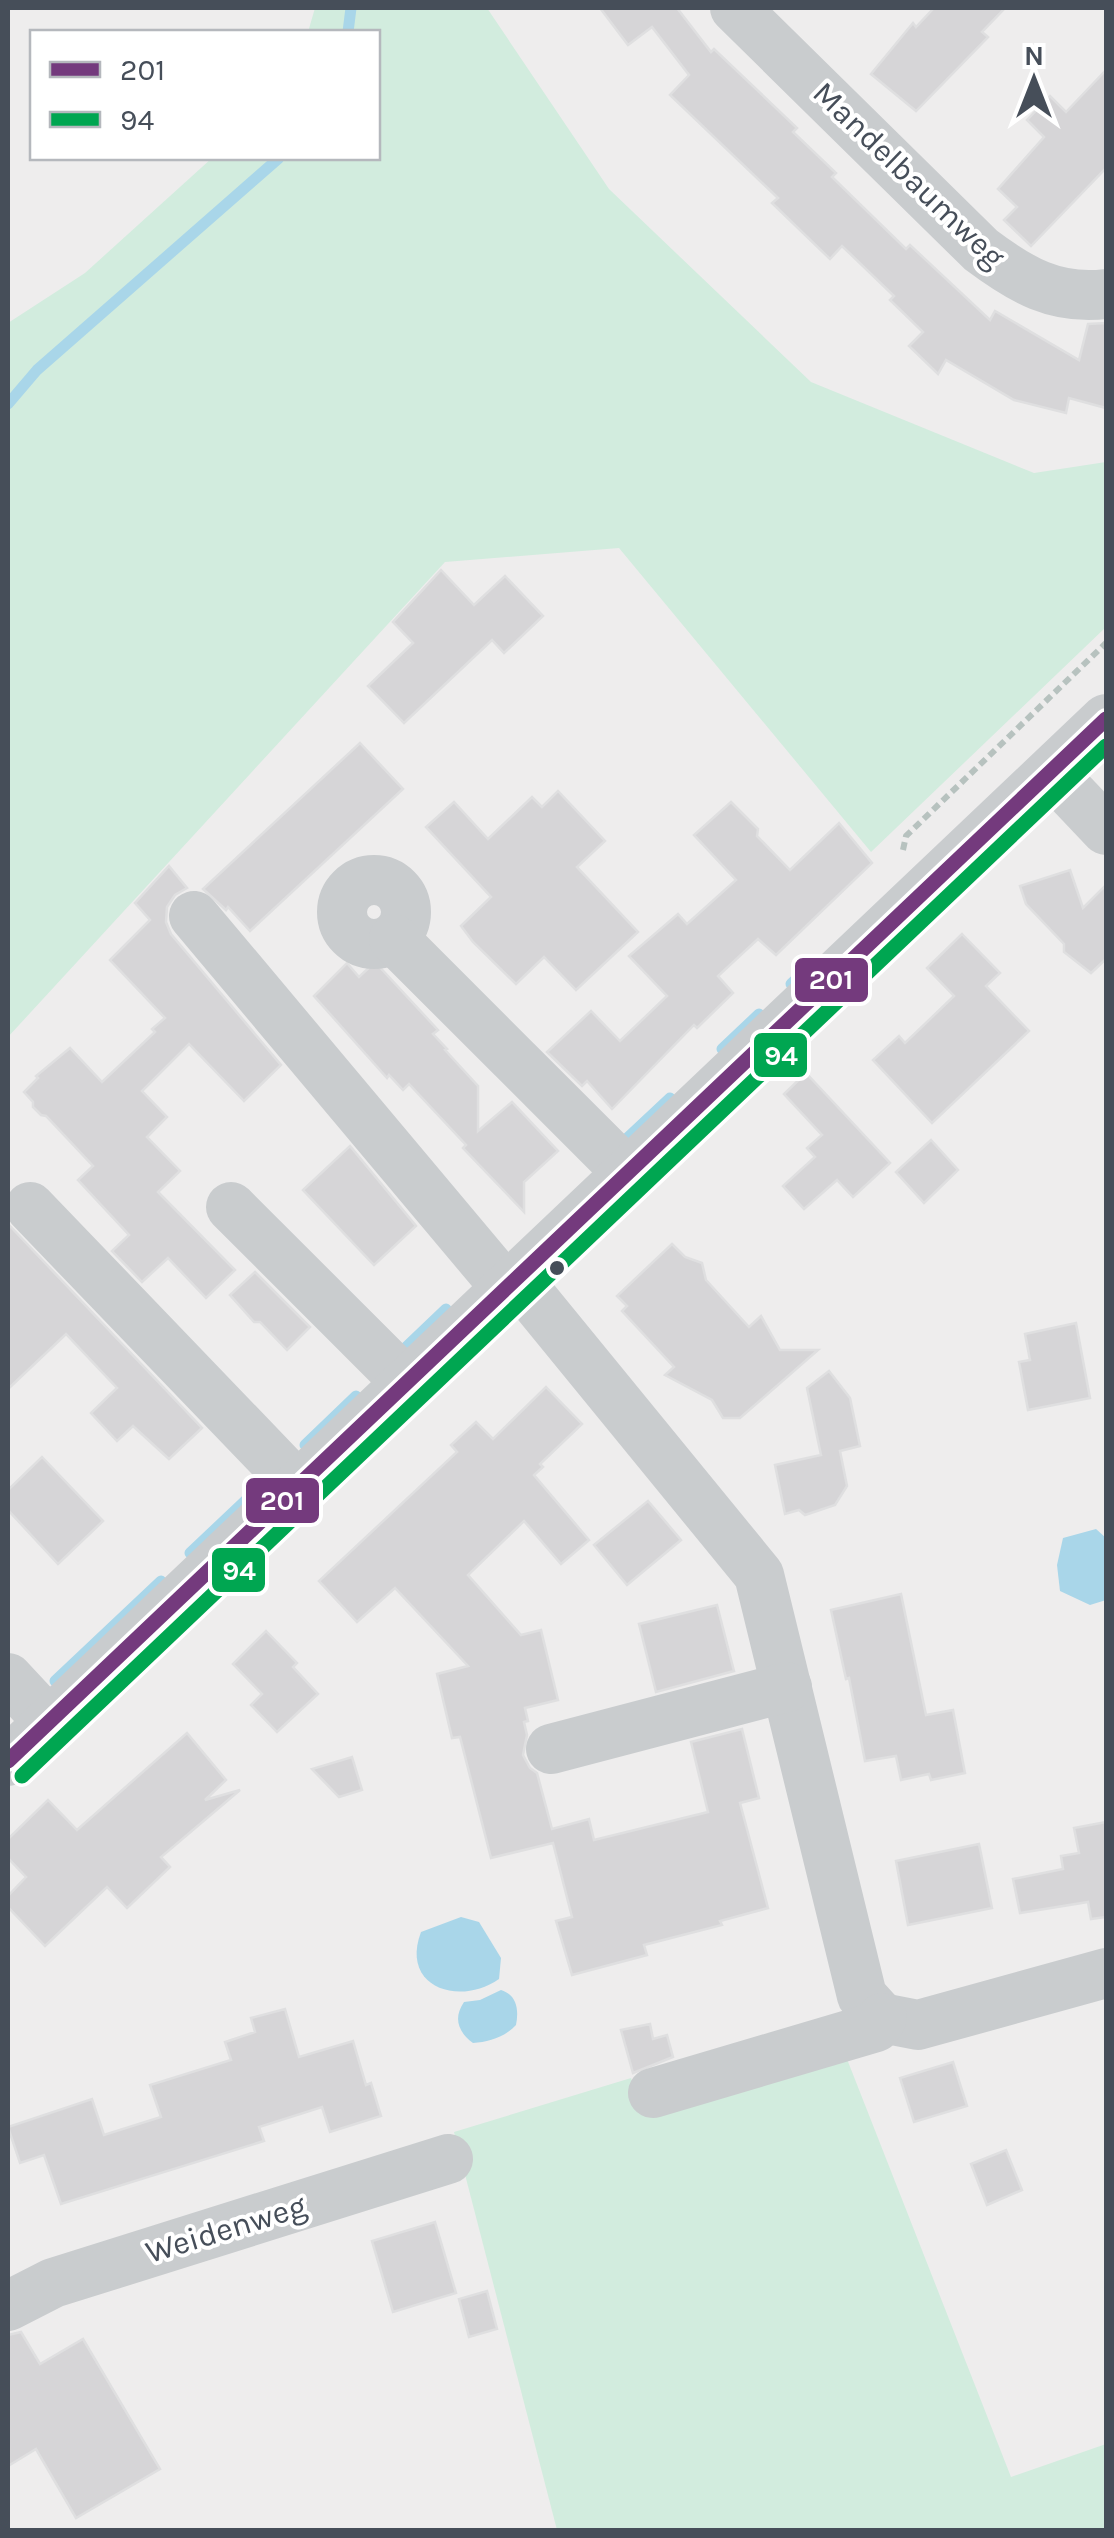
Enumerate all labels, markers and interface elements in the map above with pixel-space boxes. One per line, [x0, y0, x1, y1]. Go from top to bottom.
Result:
legend [30, 30, 380, 160]
north arrow [984, 30, 1084, 130]
text: N [1024, 39, 1044, 72]
text: 201 [120, 52, 165, 88]
street label: Mandelbaumweg [806, 74, 1012, 276]
text: 94 [120, 102, 154, 138]
line badge: 201 [793, 956, 870, 1004]
text: 201 [809, 963, 853, 996]
line badge: 94 [752, 1031, 809, 1079]
text: 94 [764, 1039, 798, 1072]
unlabelled marker [547, 1258, 567, 1278]
line badge: 201 [244, 1476, 321, 1525]
text: 201 [260, 1484, 304, 1517]
line badge: 94 [210, 1546, 267, 1594]
text: 94 [222, 1554, 256, 1587]
street label: Weidenweg [141, 2187, 311, 2271]

